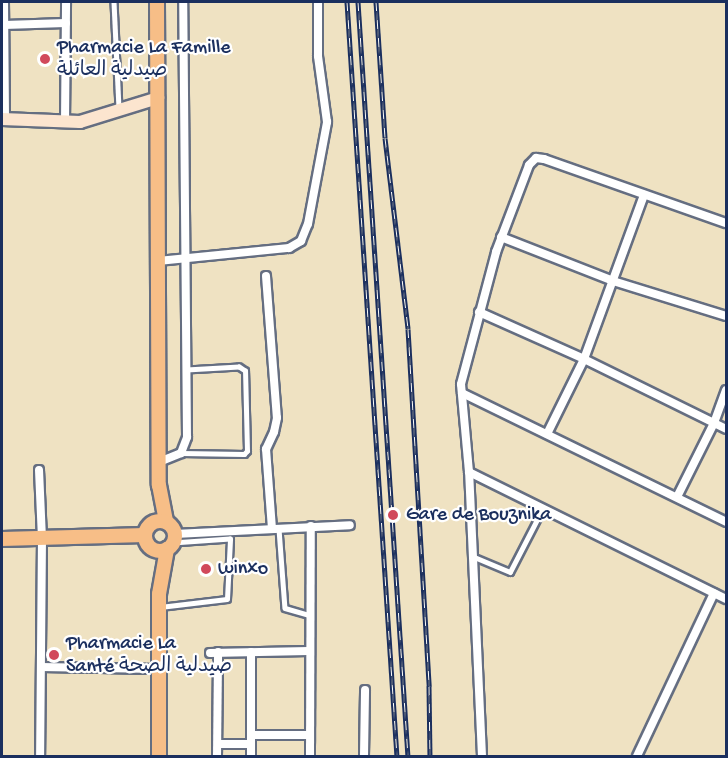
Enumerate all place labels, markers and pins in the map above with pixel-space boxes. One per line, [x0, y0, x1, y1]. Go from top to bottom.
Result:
place label: Pharmacie La Famille صيدلية العائلة [57, 36, 231, 83]
marker: Pharmacie La Famille صيدلية العائلة [38, 52, 52, 66]
place label: Gare de Bouznika [406, 503, 551, 527]
marker: Gare de Bouznika [384, 506, 402, 524]
place label: winxo [218, 557, 268, 581]
marker: winxo [199, 562, 213, 576]
place label: Pharmacie La Santé صيدلية الصحة [66, 632, 232, 679]
marker: Pharmacie La Santé صيدلية الصحة [47, 648, 61, 662]

